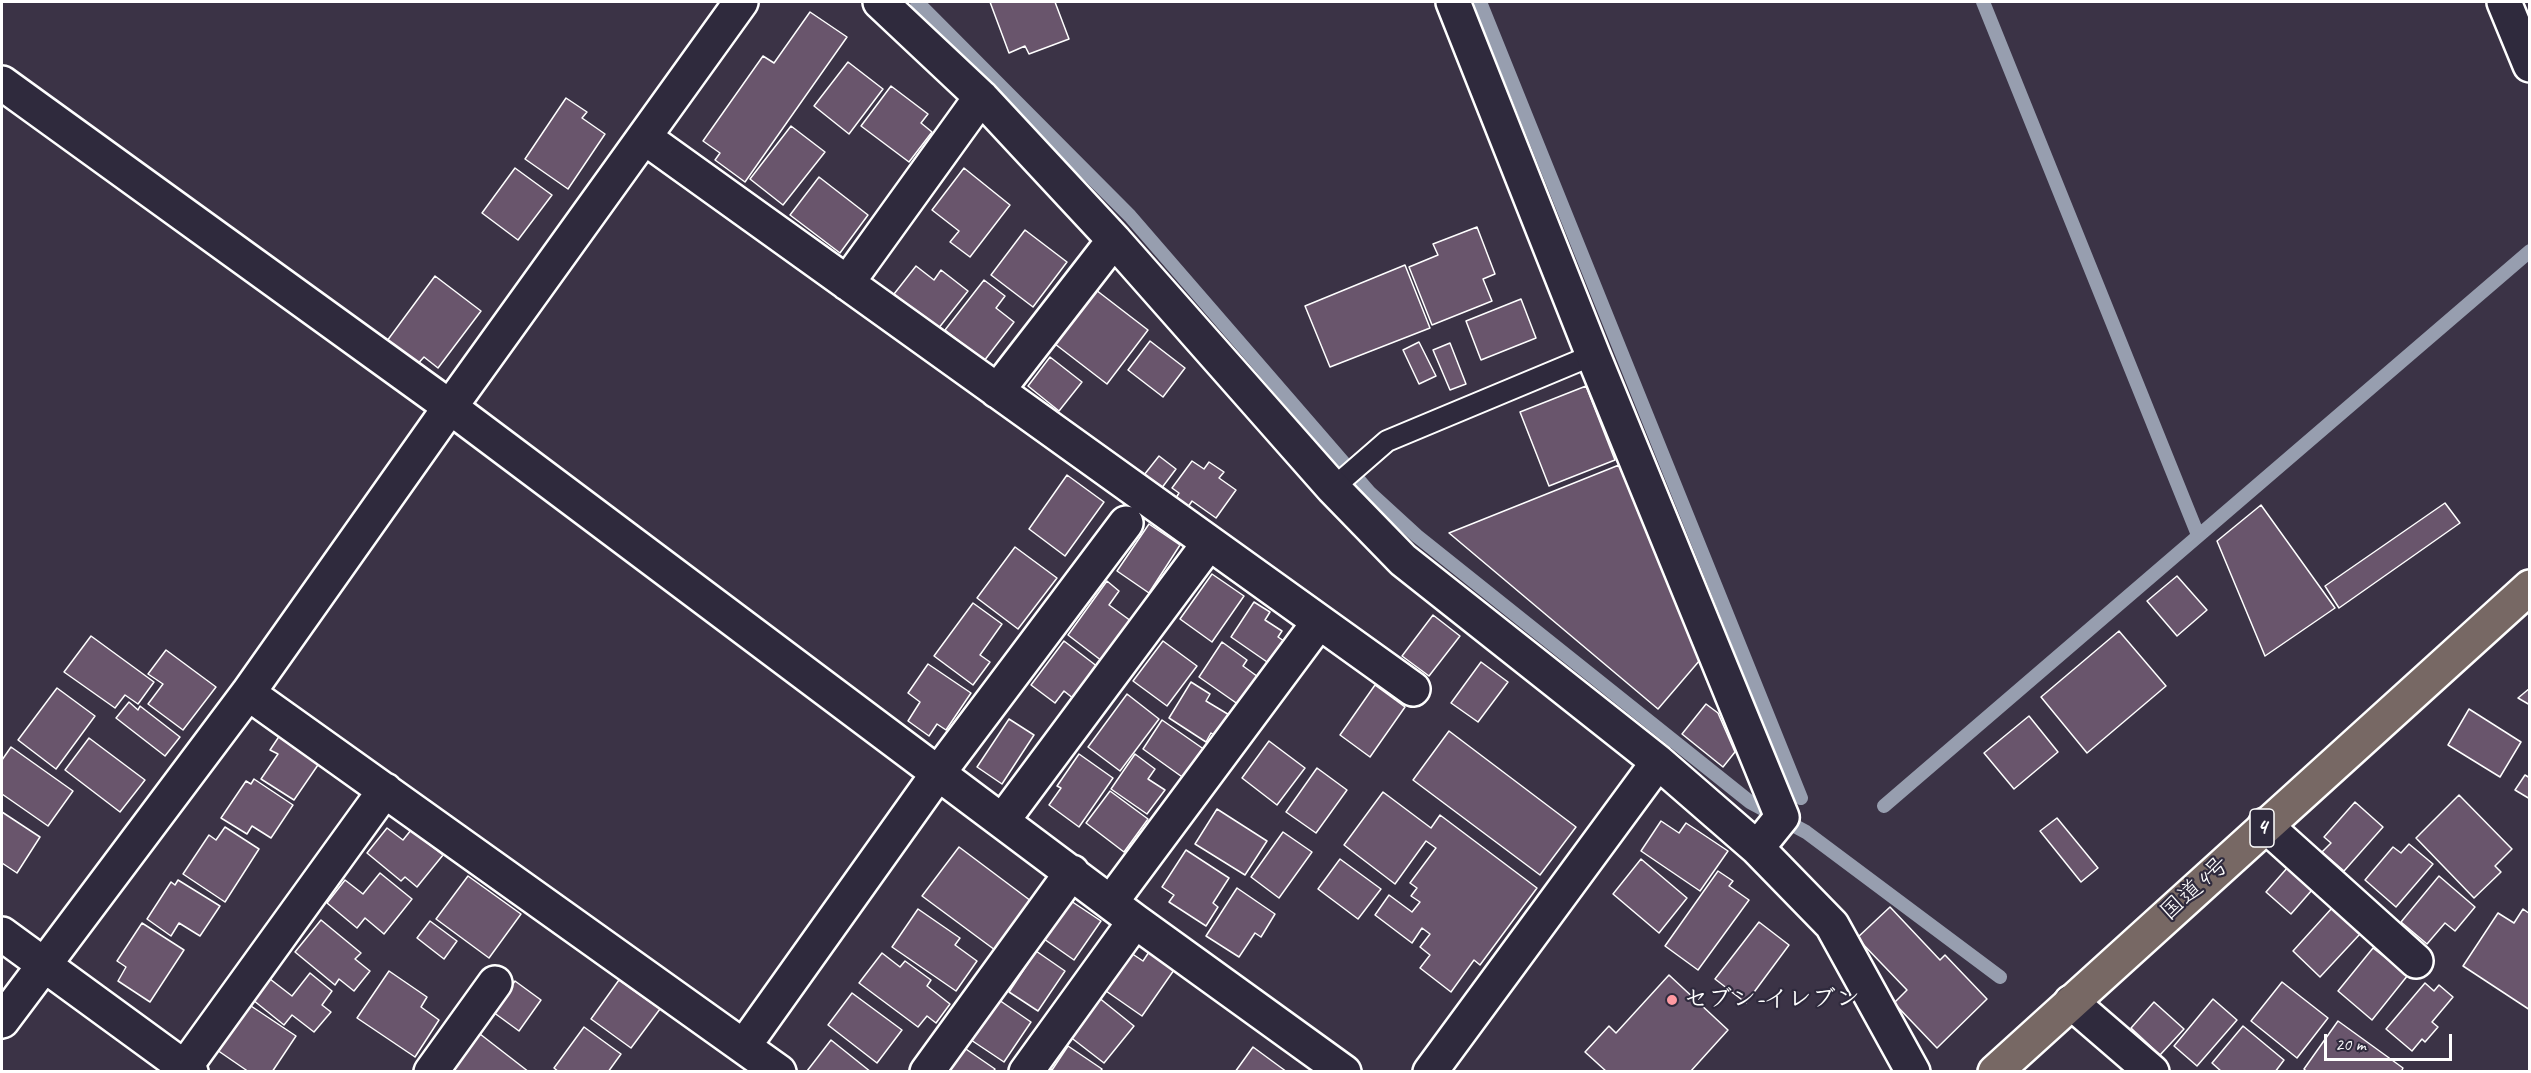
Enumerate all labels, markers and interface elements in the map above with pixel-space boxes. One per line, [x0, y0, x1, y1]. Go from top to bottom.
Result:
road number: 4 [2250, 809, 2274, 847]
street label: 国道4号 [2155, 851, 2235, 927]
place label: セブン-イレブン [1684, 986, 1860, 1014]
marker: セブン-イレブン [1665, 993, 1679, 1007]
scale bar [2327, 1022, 2454, 1060]
text: 20 m [2335, 1033, 2366, 1055]

